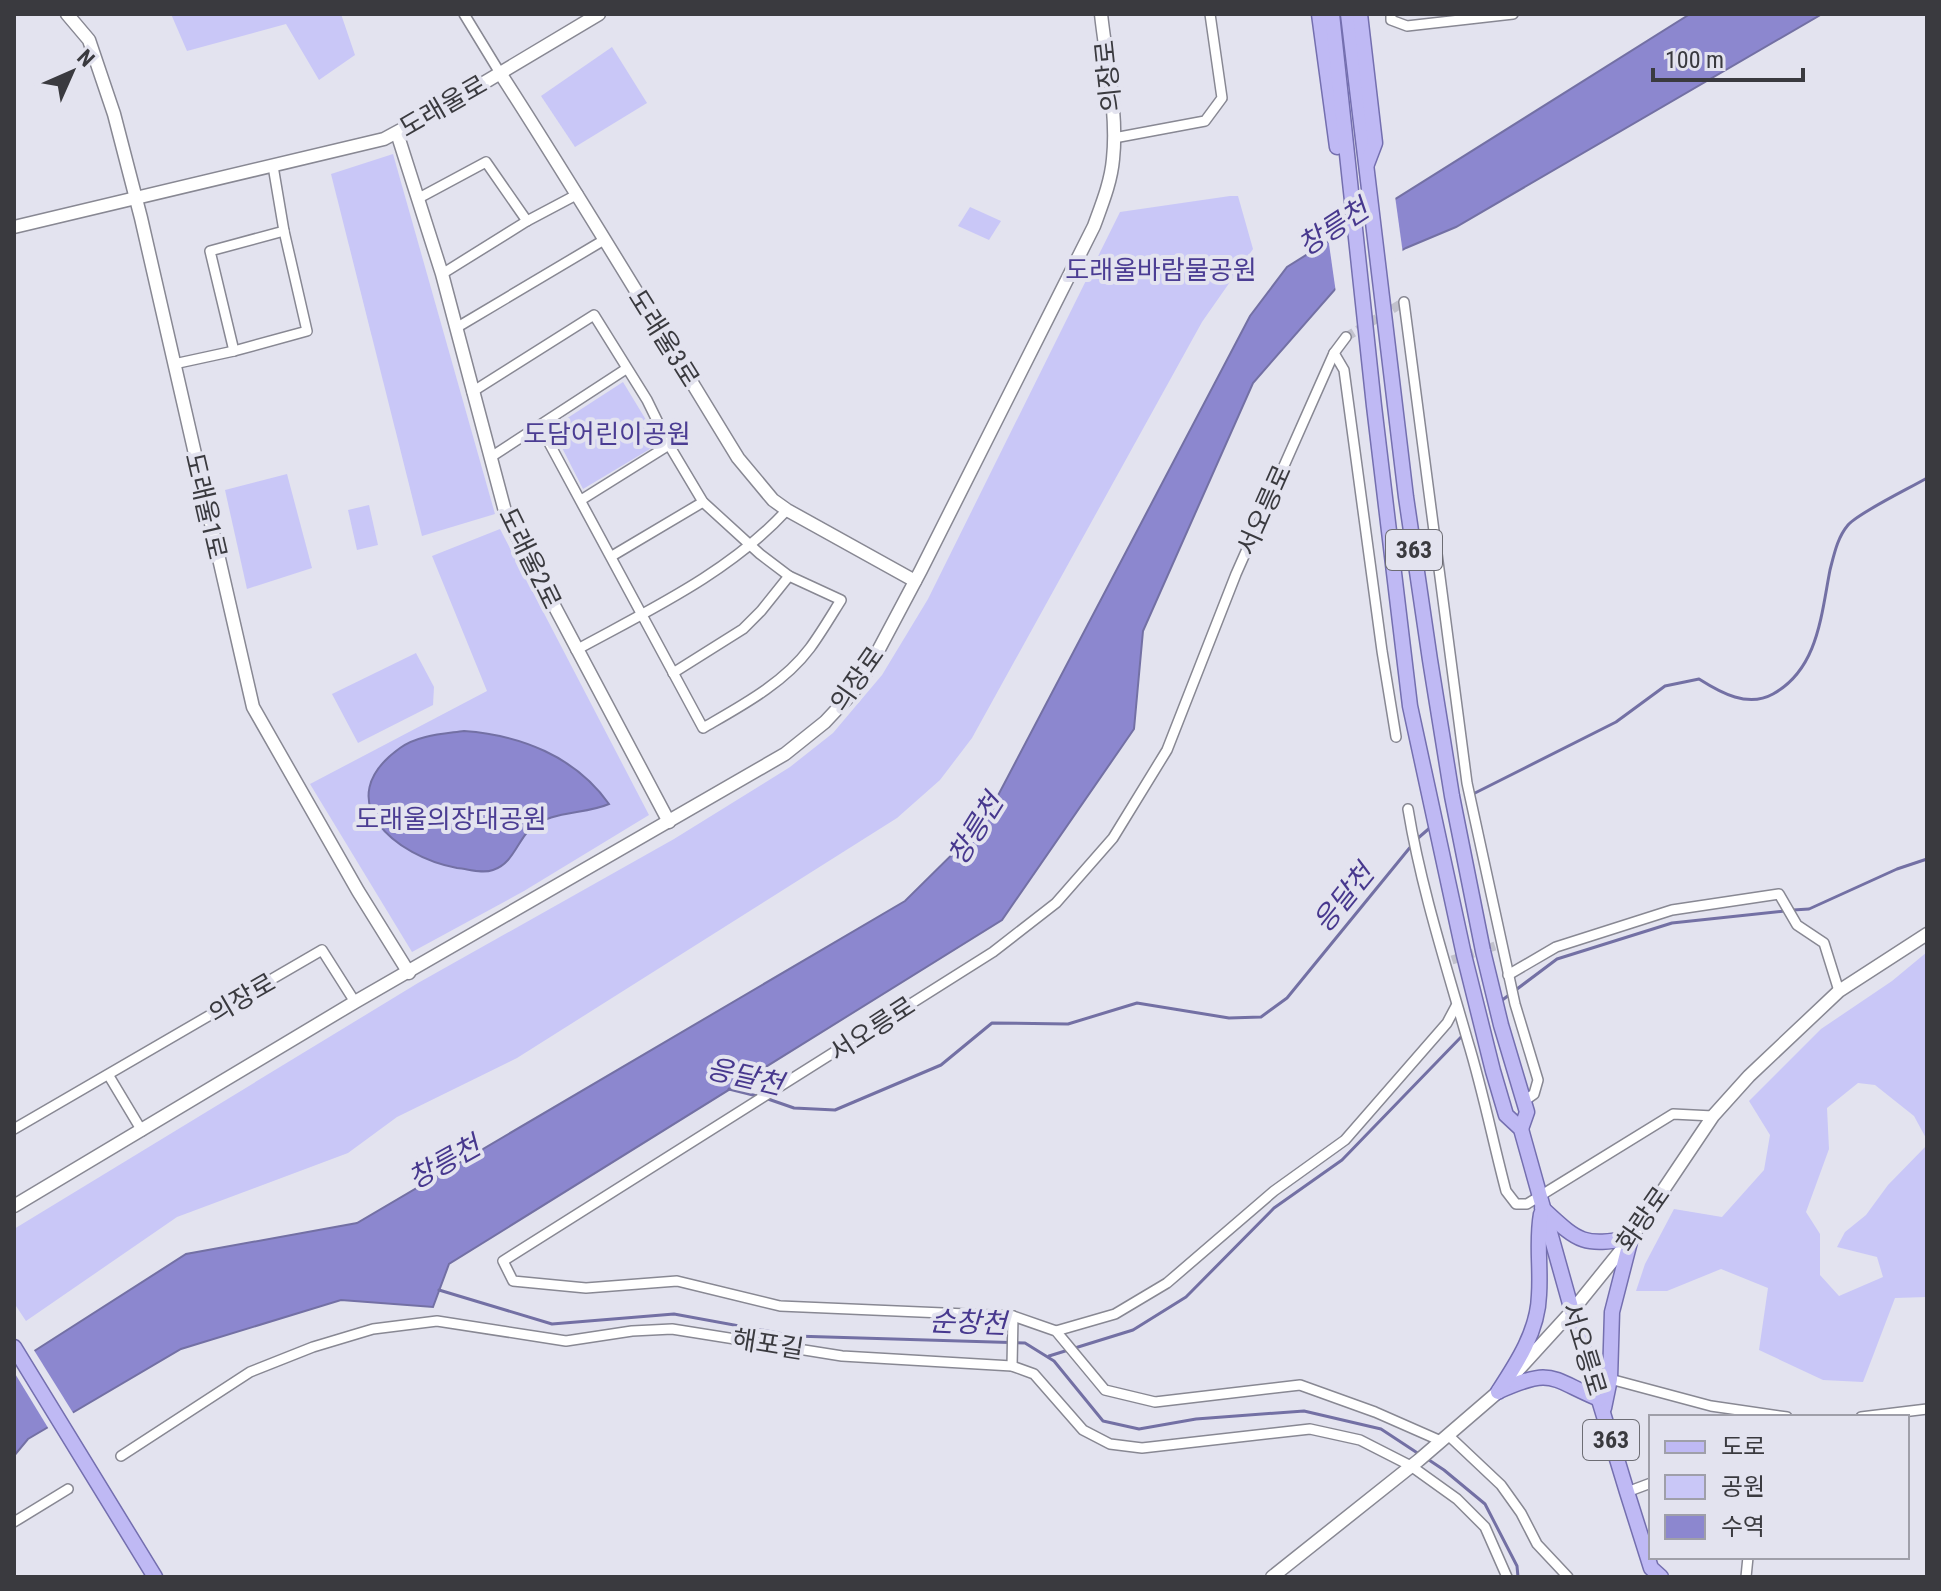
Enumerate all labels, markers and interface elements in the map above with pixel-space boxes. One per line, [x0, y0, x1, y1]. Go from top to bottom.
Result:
north arrow [32, 32, 112, 112]
scale bar [1653, 32, 1803, 82]
street label: 의장로 [1089, 39, 1127, 113]
text: N [72, 45, 99, 72]
text: 100 m [1665, 46, 1724, 74]
street label: 도래울로 [394, 69, 492, 143]
water label: 창릉천 [1292, 191, 1377, 262]
park label: 도래울바람물공원 [1065, 255, 1257, 285]
street label: 도래울3로 [623, 284, 705, 392]
park label: 도담어린이공원 [523, 419, 691, 449]
street label: 도래울1로 [179, 450, 233, 562]
street label: 서오릉로 [1231, 460, 1297, 560]
street label: 도래울2로 [493, 503, 567, 613]
road number: 363 [1386, 530, 1442, 570]
street label: 의장로 [824, 641, 890, 717]
water label: 창릉천 [941, 785, 1012, 871]
park label: 도래울의장대공원 [355, 804, 547, 834]
water label: 응달천 [1306, 855, 1383, 939]
street label: 의장로 [203, 967, 281, 1029]
street label: 서오릉로 [824, 990, 920, 1068]
water label: 응달천 [704, 1052, 789, 1102]
water label: 창릉천 [402, 1128, 489, 1196]
street label: 화랑로 [1610, 1181, 1676, 1257]
street label: 서오릉로 [1556, 1299, 1612, 1399]
water label: 순창천 [929, 1305, 1010, 1340]
street label: 해포길 [730, 1324, 806, 1364]
legend [1649, 1415, 1909, 1559]
road number: 363 [1583, 1420, 1639, 1460]
text: 도로 [1721, 1433, 1765, 1461]
text: 공원 [1721, 1473, 1765, 1501]
text: 수역 [1721, 1513, 1765, 1541]

